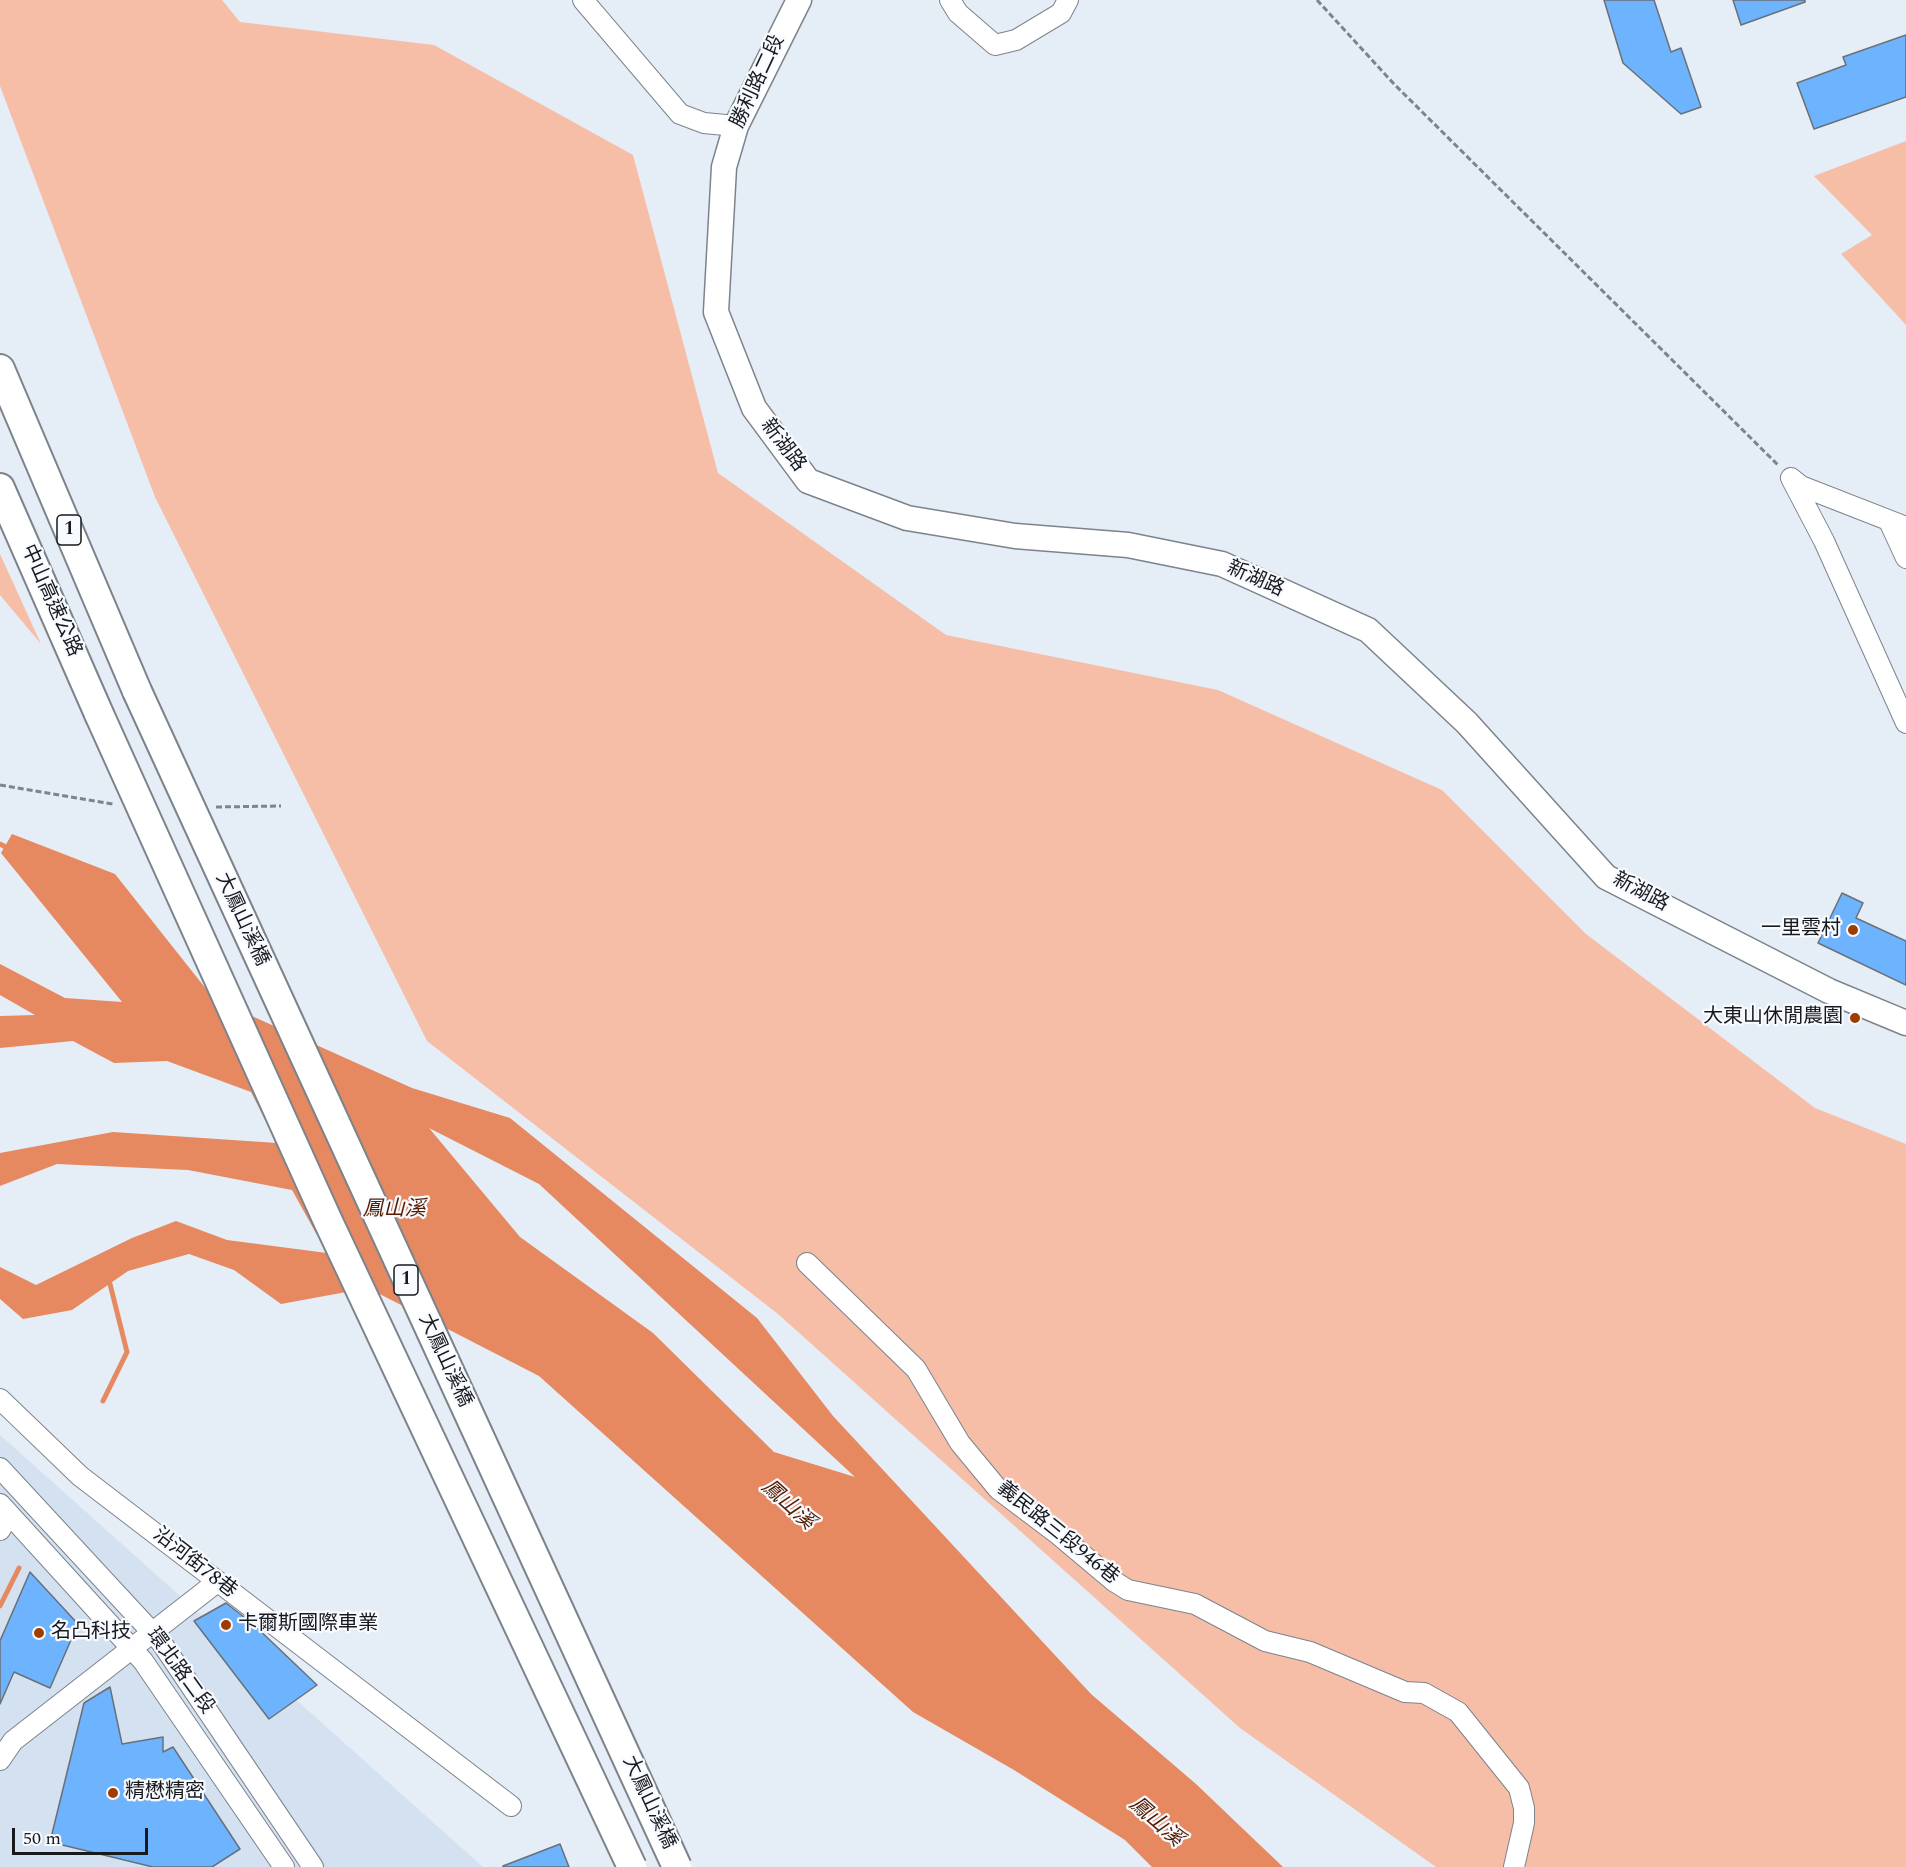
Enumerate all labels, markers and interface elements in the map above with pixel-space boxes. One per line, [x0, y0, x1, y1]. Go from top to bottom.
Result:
street label: 勝利路二段 [727, 32, 791, 132]
street label: 新湖路 [754, 415, 810, 477]
road number: 1 [57, 515, 81, 545]
street label: 中山高速公路 [15, 541, 85, 661]
street label: 新湖路 [1223, 557, 1287, 603]
street label: 新湖路 [1608, 868, 1672, 918]
street label: 大鳳山溪橋 [209, 870, 273, 970]
place label: 一里雲村 [1761, 918, 1841, 942]
marker: 一里雲村 [1846, 923, 1860, 937]
place label: 大東山休閒農園 [1703, 1006, 1843, 1030]
marker: 大東山休閒農園 [1848, 1011, 1862, 1025]
water label: 鳳山溪 [363, 1198, 425, 1224]
road number: 1 [394, 1265, 418, 1295]
street label: 大鳳山溪橋 [412, 1311, 476, 1411]
water label: 鳳山溪 [755, 1476, 819, 1536]
street label: 義民路三段946巷 [991, 1477, 1123, 1591]
street label: 沿河街78巷 [147, 1524, 241, 1604]
place label: 卡爾斯國際車業 [238, 1613, 378, 1637]
marker: 卡爾斯國際車業 [219, 1618, 233, 1632]
place label: 名凸科技 [51, 1621, 131, 1645]
street label: 環北路二段 [140, 1624, 218, 1720]
marker: 名凸科技 [32, 1626, 46, 1640]
street label: 大鳳山溪橋 [616, 1753, 680, 1853]
place label: 精懋精密 [125, 1781, 205, 1805]
marker: 精懋精密 [106, 1786, 120, 1800]
water label: 鳳山溪 [1123, 1793, 1187, 1853]
scale bar [15, 1816, 152, 1854]
text: 50 m [23, 1825, 61, 1852]

